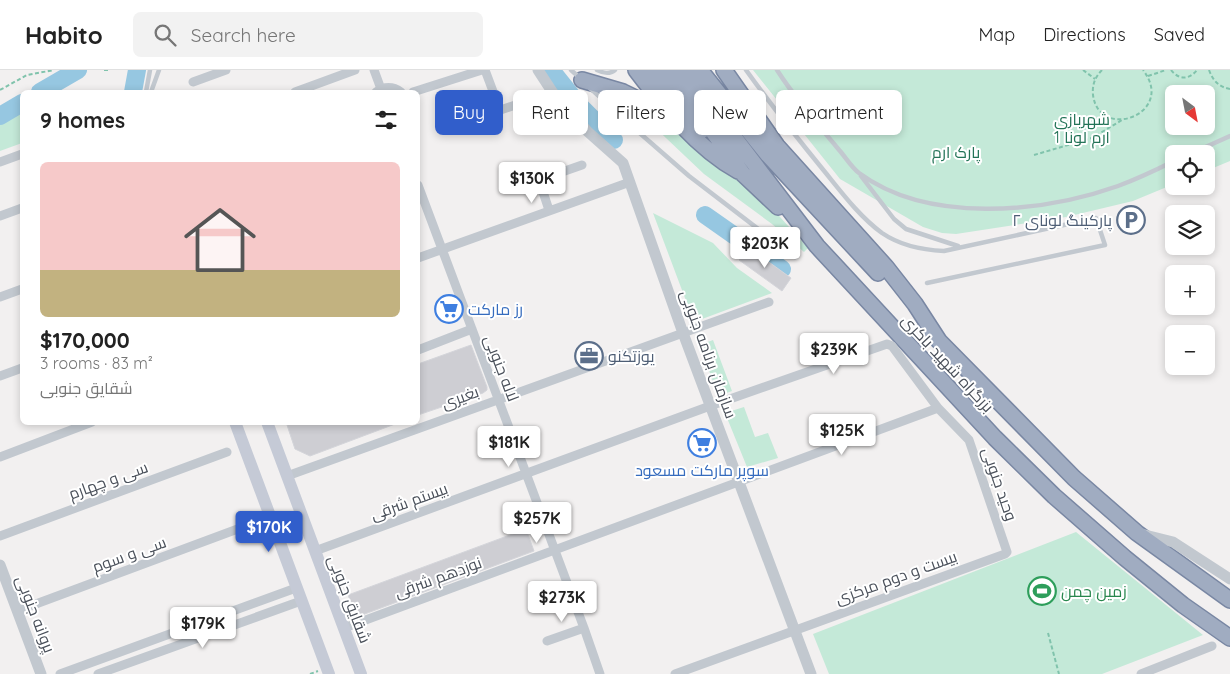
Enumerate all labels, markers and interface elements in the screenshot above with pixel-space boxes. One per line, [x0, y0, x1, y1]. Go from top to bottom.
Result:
search box [133, 12, 483, 57]
text: Habito [25, 20, 103, 50]
icon: search [151, 21, 179, 49]
text: Search here [191, 23, 296, 47]
text: Map [978, 23, 1015, 46]
text: Directions [1043, 23, 1126, 46]
text: Saved [1154, 23, 1205, 46]
north arrow [1165, 85, 1215, 135]
map controls [1165, 85, 1215, 375]
chip: Buy [435, 90, 503, 135]
chip: Rent [513, 90, 588, 135]
chip: Filters [598, 90, 684, 135]
chip: New [694, 90, 766, 135]
chip: Apartment [776, 90, 902, 135]
icon: filters [372, 106, 400, 134]
text: 9 homes [40, 107, 125, 133]
park label: شهربازی ارم لونا 1 [1054, 109, 1110, 149]
park label: پارک ارم [932, 142, 981, 164]
button: locate [1165, 145, 1215, 195]
pin: $130K [497, 162, 567, 204]
text: $130K [510, 168, 554, 188]
icon: home [175, 195, 265, 285]
parking icon: پارکینگ لونای ۲ [1116, 205, 1146, 235]
button: layers [1165, 205, 1215, 255]
place label: پارکینگ لونای ۲ [1012, 210, 1113, 232]
pin: $203K [730, 226, 800, 269]
text: $203K [741, 233, 789, 253]
button: + [1165, 265, 1215, 315]
street label: سازمان برنامه جنوبی [676, 287, 742, 421]
supermarket icon: رز مارکت [434, 294, 464, 324]
place label: رز مارکت [468, 299, 523, 319]
street label: بزرگراه شهید باکری [897, 310, 998, 417]
button: − [1165, 325, 1215, 375]
text: $170,000 [40, 327, 130, 353]
street label: لاله جنوبی [479, 332, 524, 404]
pin: $239K [799, 332, 869, 375]
text: $239K [811, 339, 857, 359]
office icon: یوزتکنو [574, 341, 604, 371]
place label: یوزتکنو [608, 346, 655, 366]
text: 3 rooms · 83 m² [40, 353, 153, 373]
text: شقایق جنوبی [40, 378, 132, 398]
street label: بغیری [439, 381, 482, 414]
pin: $125K [807, 414, 877, 456]
text: $125K [820, 420, 864, 440]
pin: $181K [474, 426, 544, 468]
supermarket icon: سوپر مارکت مسعود [687, 428, 717, 458]
text: $181K [488, 432, 530, 452]
street label: وحید جنوبی [977, 445, 1022, 524]
street label: سی و چهارم [65, 456, 151, 506]
place label: سوپر مارکت مسعود [635, 460, 769, 482]
street label: بیستم شرقی [368, 478, 451, 526]
pin: $257K [502, 502, 572, 544]
text: $257K [513, 508, 561, 528]
pin: $170K [234, 510, 304, 553]
text: $170K [247, 517, 291, 537]
street label: سی و سوم [89, 531, 169, 579]
street label: بیست و دوم مرکزی [832, 546, 960, 610]
street label: شقایق جنوبی [323, 552, 376, 646]
street label: نوزدهم شرقی [392, 552, 485, 604]
street label: پروانه جنوبی [10, 572, 60, 657]
sports icon: زمین چمن [1027, 576, 1057, 606]
pin: $273K [527, 580, 597, 623]
place label: زمین چمن [1061, 581, 1127, 603]
text: $273K [539, 587, 585, 607]
pin: $179K [168, 606, 238, 649]
text: $179K [181, 613, 225, 633]

